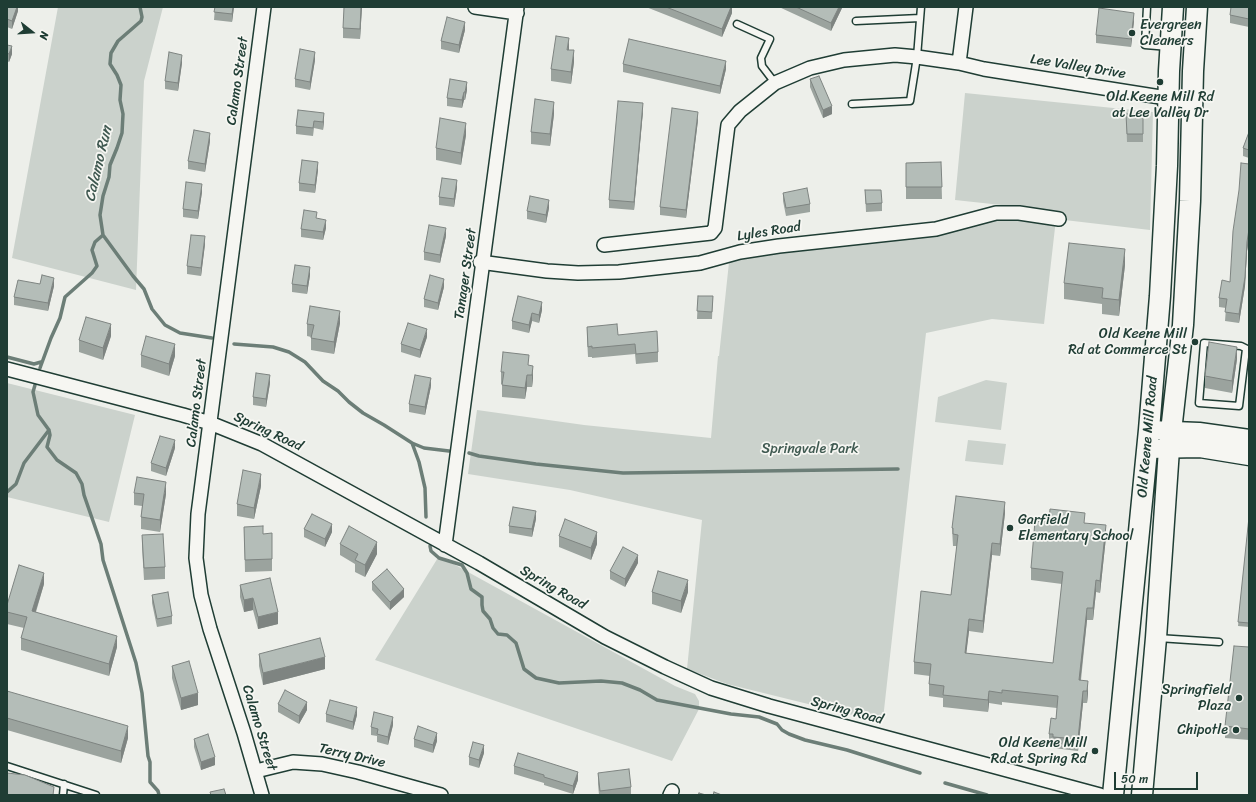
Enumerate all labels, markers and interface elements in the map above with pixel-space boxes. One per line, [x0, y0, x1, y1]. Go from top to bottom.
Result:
north arrow [12, 12, 52, 52]
place label: Evergreen Cleaners [1140, 17, 1202, 50]
marker: Evergreen Cleaners [1127, 28, 1137, 38]
text: N [34, 29, 54, 42]
street label: Calamo Street [224, 36, 252, 126]
street label: Lee Valley Drive [1029, 51, 1127, 83]
marker: Old Keene Mill Rd at Lee Valley Dr [1155, 77, 1165, 87]
place label: Old Keene Mill Rd at Lee Valley Dr [1106, 89, 1214, 122]
water label: Calamo Run [82, 125, 116, 203]
street label: Lyles Road [736, 219, 802, 245]
street label: Tanager Street [451, 227, 481, 321]
place label: Old Keene Mill Rd at Commerce St [1068, 326, 1187, 358]
marker: Old Keene Mill Rd at Commerce St [1190, 337, 1200, 347]
street label: Calamo Street [183, 358, 211, 448]
street label: Old Keene Mill Road [1134, 376, 1162, 498]
street label: Spring Road [231, 409, 305, 455]
park label: Springvale Park [761, 441, 859, 457]
place label: Garfield Elementary School [1018, 512, 1134, 544]
marker: Garfield Elementary School [1005, 523, 1015, 533]
street label: Spring Road [517, 562, 589, 614]
place label: Springfield Plaza [1162, 682, 1231, 714]
street label: Calamo Street [238, 683, 280, 773]
street label: Spring Road [809, 693, 885, 729]
marker: Springfield Plaza [1234, 693, 1244, 703]
place label: Chipotle [1177, 722, 1228, 738]
marker: Chipotle [1231, 725, 1241, 735]
place label: Old Keene Mill Rd at Spring Rd [991, 735, 1087, 768]
street label: Terry Drive [317, 740, 387, 772]
marker: Old Keene Mill Rd at Spring Rd [1090, 746, 1100, 756]
scale bar [1116, 764, 1200, 790]
text: 50 m [1121, 768, 1148, 790]

